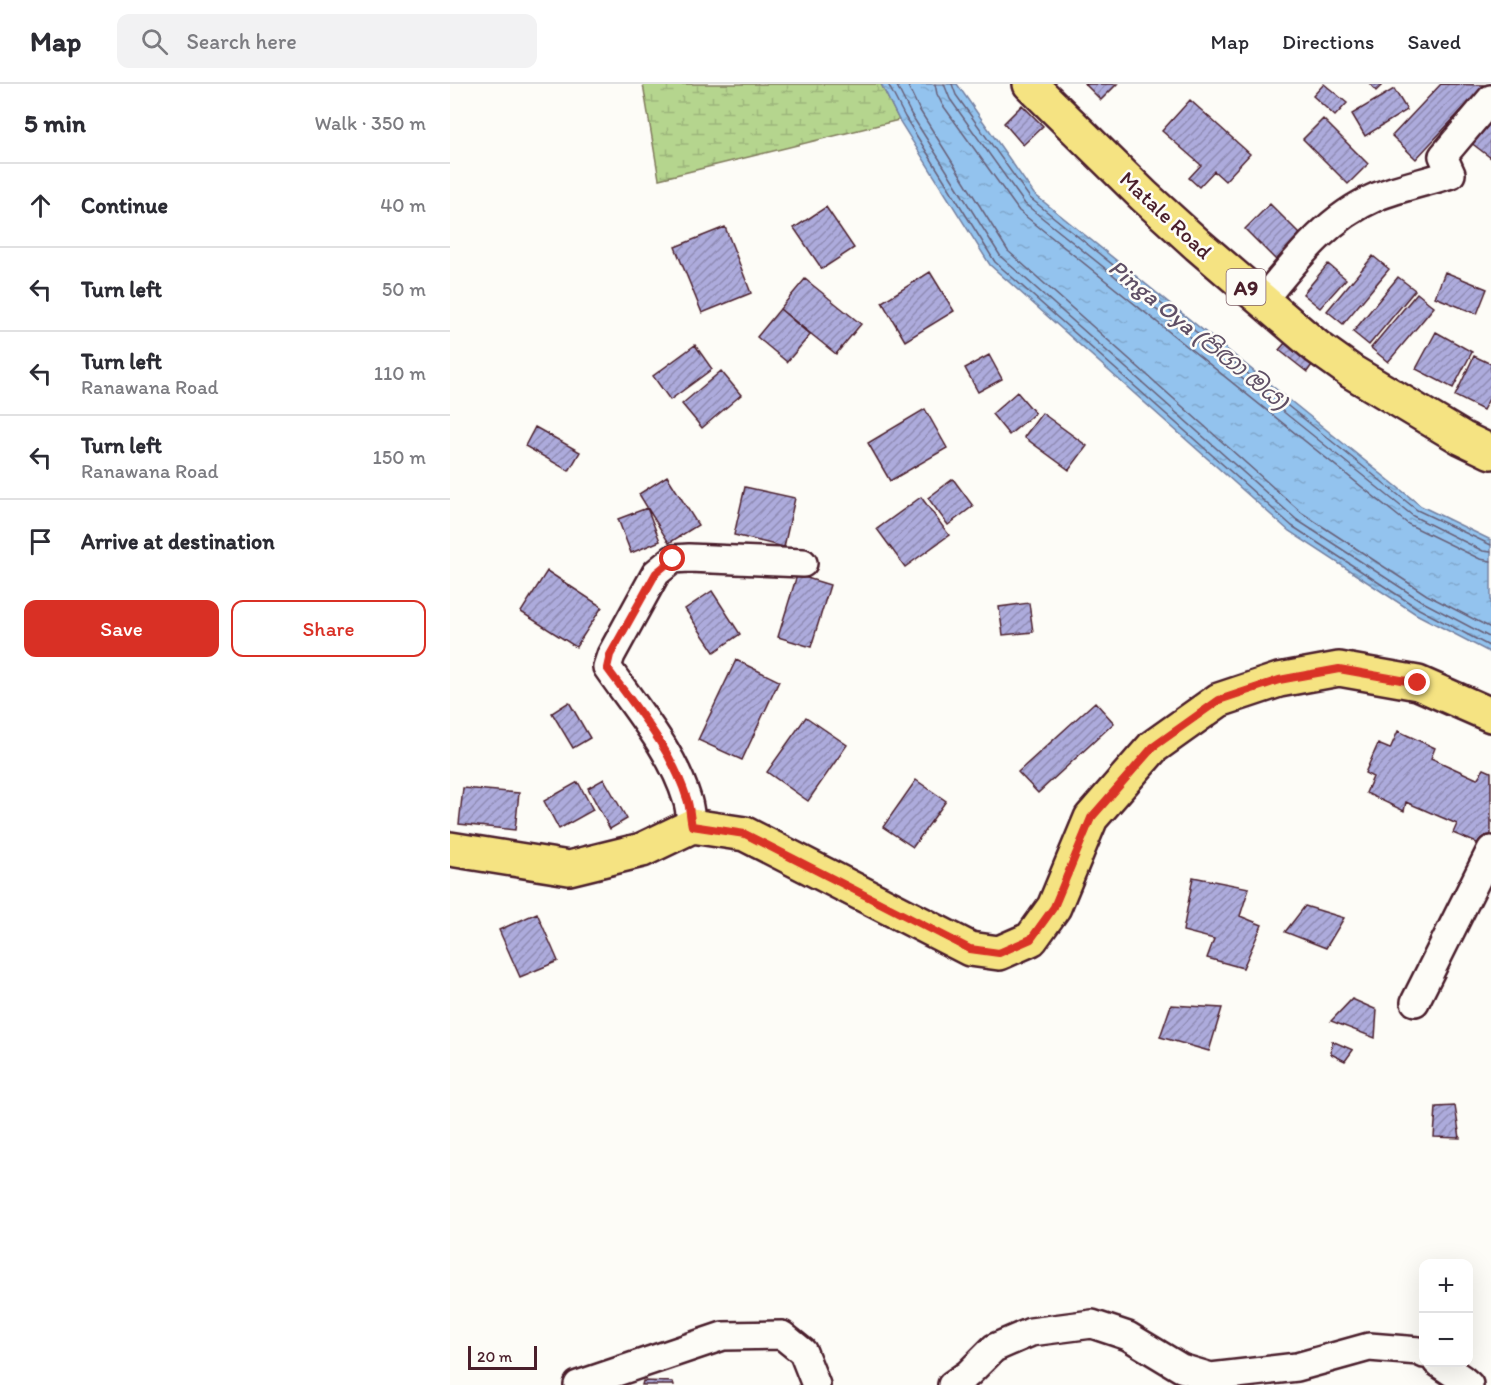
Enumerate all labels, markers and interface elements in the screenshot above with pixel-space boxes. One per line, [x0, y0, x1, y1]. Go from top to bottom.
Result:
search box [117, 14, 537, 68]
text: Map [30, 24, 81, 58]
icon: search [138, 25, 171, 58]
text: Search here [186, 28, 297, 55]
text: Map [1211, 29, 1249, 54]
text: Directions [1282, 29, 1374, 54]
text: Saved [1407, 29, 1461, 54]
text: 5 min [24, 107, 86, 139]
text: Walk · 350 m [315, 111, 426, 135]
street label: Matale Road [1114, 165, 1218, 265]
icon: ahead [24, 189, 57, 222]
text: Continue [81, 192, 168, 219]
text: 40 m [380, 193, 426, 217]
water label: Pinga Oya (පිඟා ඔය) [1103, 252, 1296, 416]
road number: A9 [1226, 269, 1266, 305]
icon: left [24, 273, 57, 306]
text: Turn left [81, 276, 162, 303]
text: 50 m [382, 277, 426, 301]
text: Turn left [81, 348, 162, 375]
icon: left [24, 357, 57, 390]
text: 110 m [374, 361, 426, 385]
text: Ranawana Road [81, 375, 219, 399]
text: Turn left [81, 432, 162, 459]
icon: left [24, 441, 57, 474]
text: 150 m [373, 445, 426, 469]
text: Ranawana Road [81, 459, 219, 483]
icon: arrive [24, 525, 57, 558]
text: Arrive at destination [81, 528, 275, 555]
route start [659, 545, 685, 571]
button: Save [24, 600, 219, 657]
button: Share [231, 600, 426, 657]
route end [1404, 669, 1430, 695]
map controls [1419, 1259, 1473, 1367]
button: + [1419, 1259, 1473, 1313]
button: − [1419, 1313, 1473, 1367]
scale bar [468, 1343, 537, 1370]
text: 20 m [477, 1347, 512, 1366]

